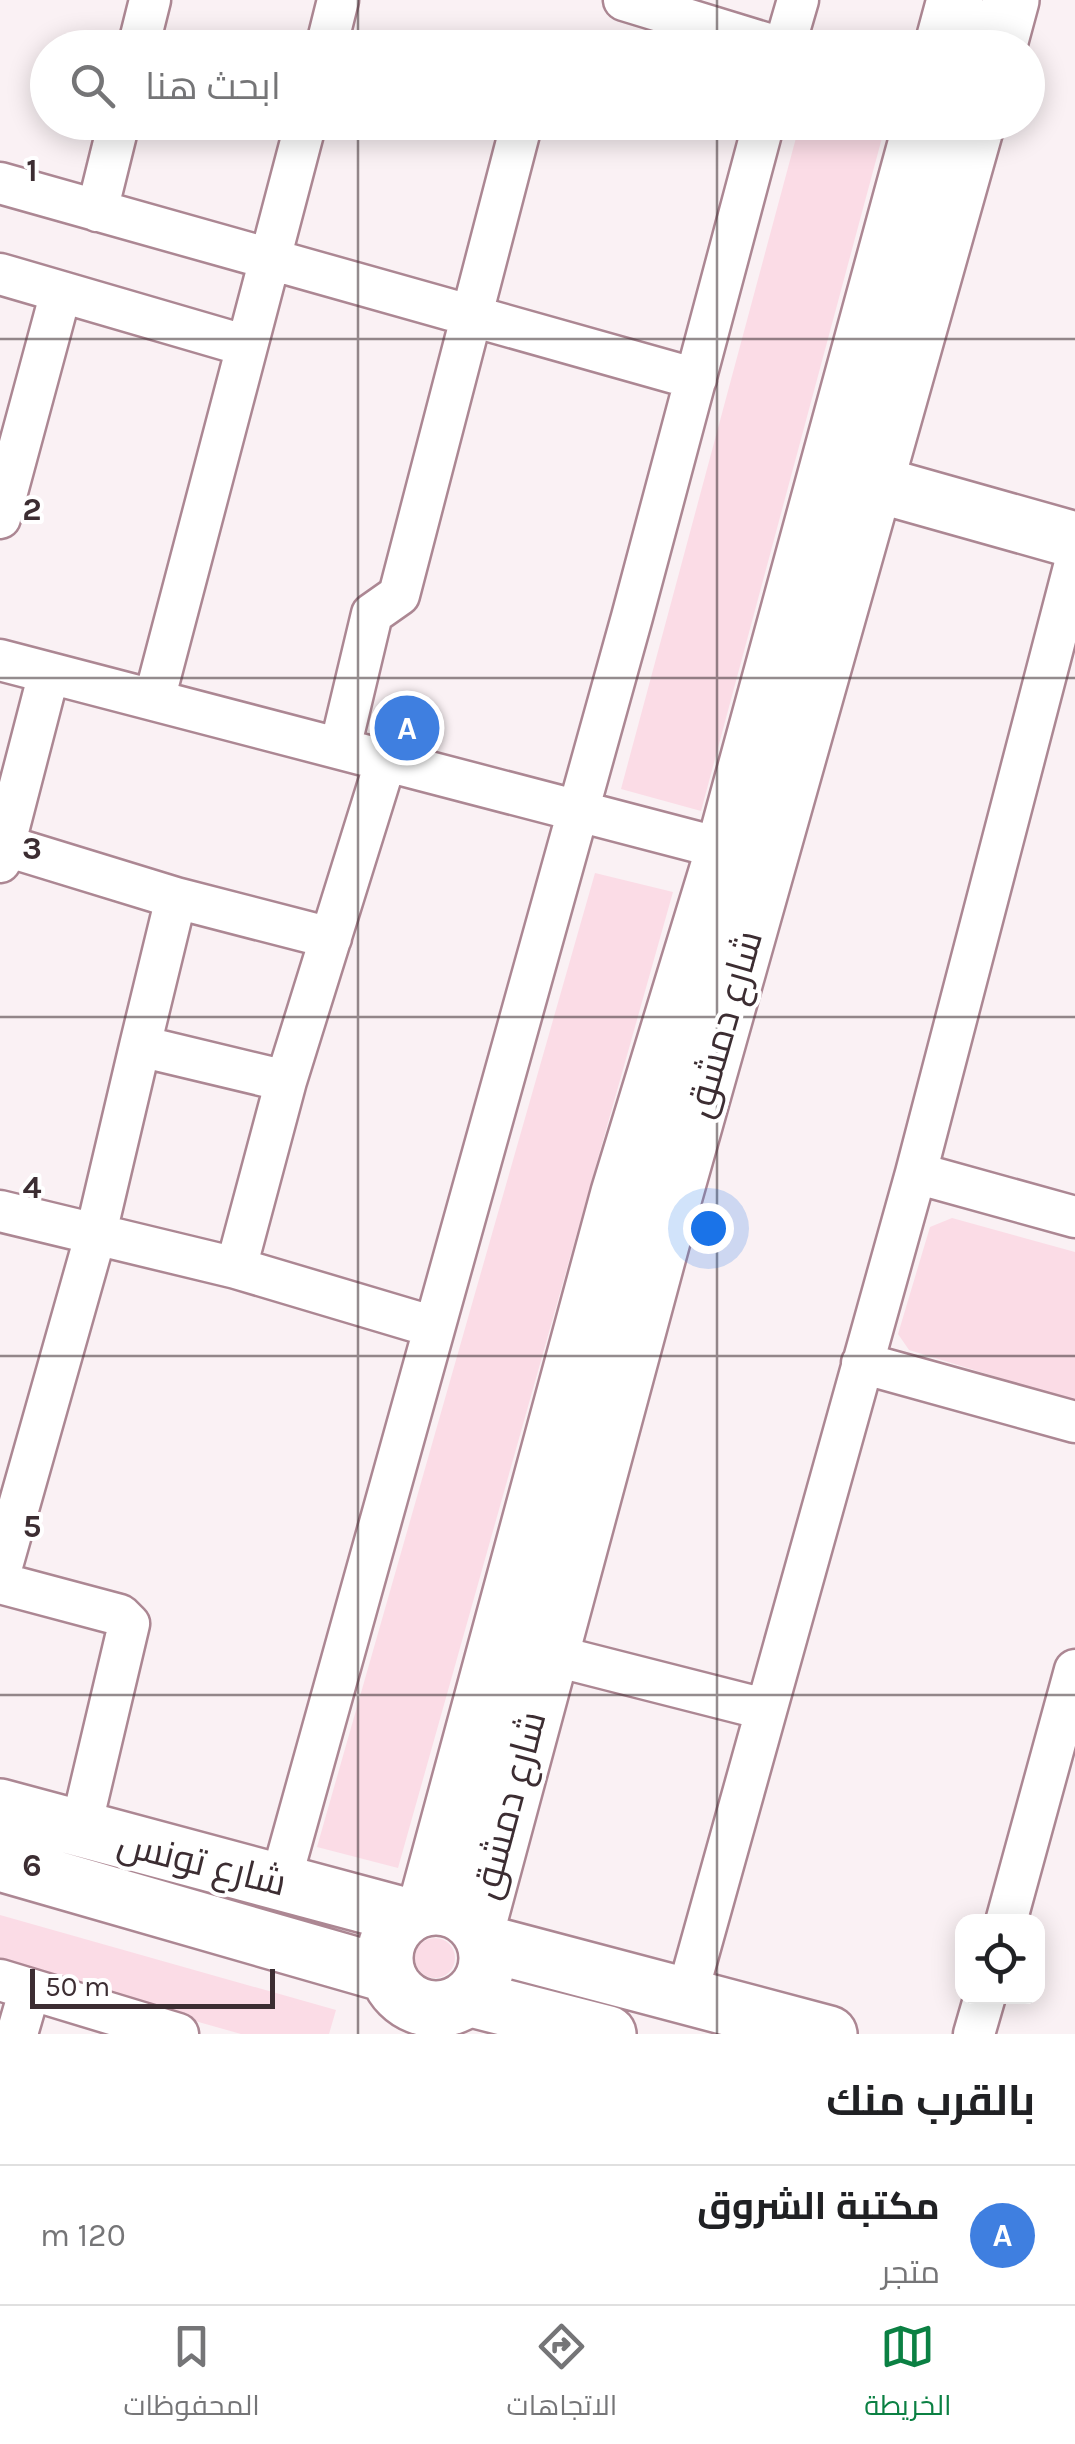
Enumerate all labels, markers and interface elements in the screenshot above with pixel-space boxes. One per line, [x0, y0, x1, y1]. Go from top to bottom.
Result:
search box [30, 30, 1045, 140]
icon: search [65, 58, 120, 113]
text: ابحث هنا [145, 64, 281, 109]
text: 1 [26, 152, 38, 189]
text: 2 [22, 491, 42, 528]
pin: A [374, 690, 440, 766]
text: 3 [22, 830, 42, 867]
street label: شارع دمشق [676, 925, 774, 1123]
text: 4 [22, 1169, 42, 1206]
your location [683, 1203, 734, 1254]
text: 5 [23, 1508, 41, 1545]
street label: شارع دمشق [462, 1706, 558, 1904]
street label: شارع تونس [112, 1820, 291, 1908]
text: 6 [22, 1847, 42, 1884]
map controls [955, 1914, 1045, 2004]
button: locate [955, 1914, 1045, 2004]
scale bar [30, 1964, 275, 2008]
text: 50 m [45, 1970, 110, 2003]
text: بالقرب منك [826, 2076, 1035, 2126]
text: مكتبة الشروق [697, 2184, 940, 2229]
text: 120 m [40, 2217, 126, 2254]
text: A [992, 2217, 1013, 2254]
text: متجر [881, 2254, 940, 2291]
tab: المحفوظات [123, 2319, 260, 2431]
tab: الاتجاهات [507, 2319, 617, 2431]
tab: الخريطة [864, 2319, 952, 2431]

